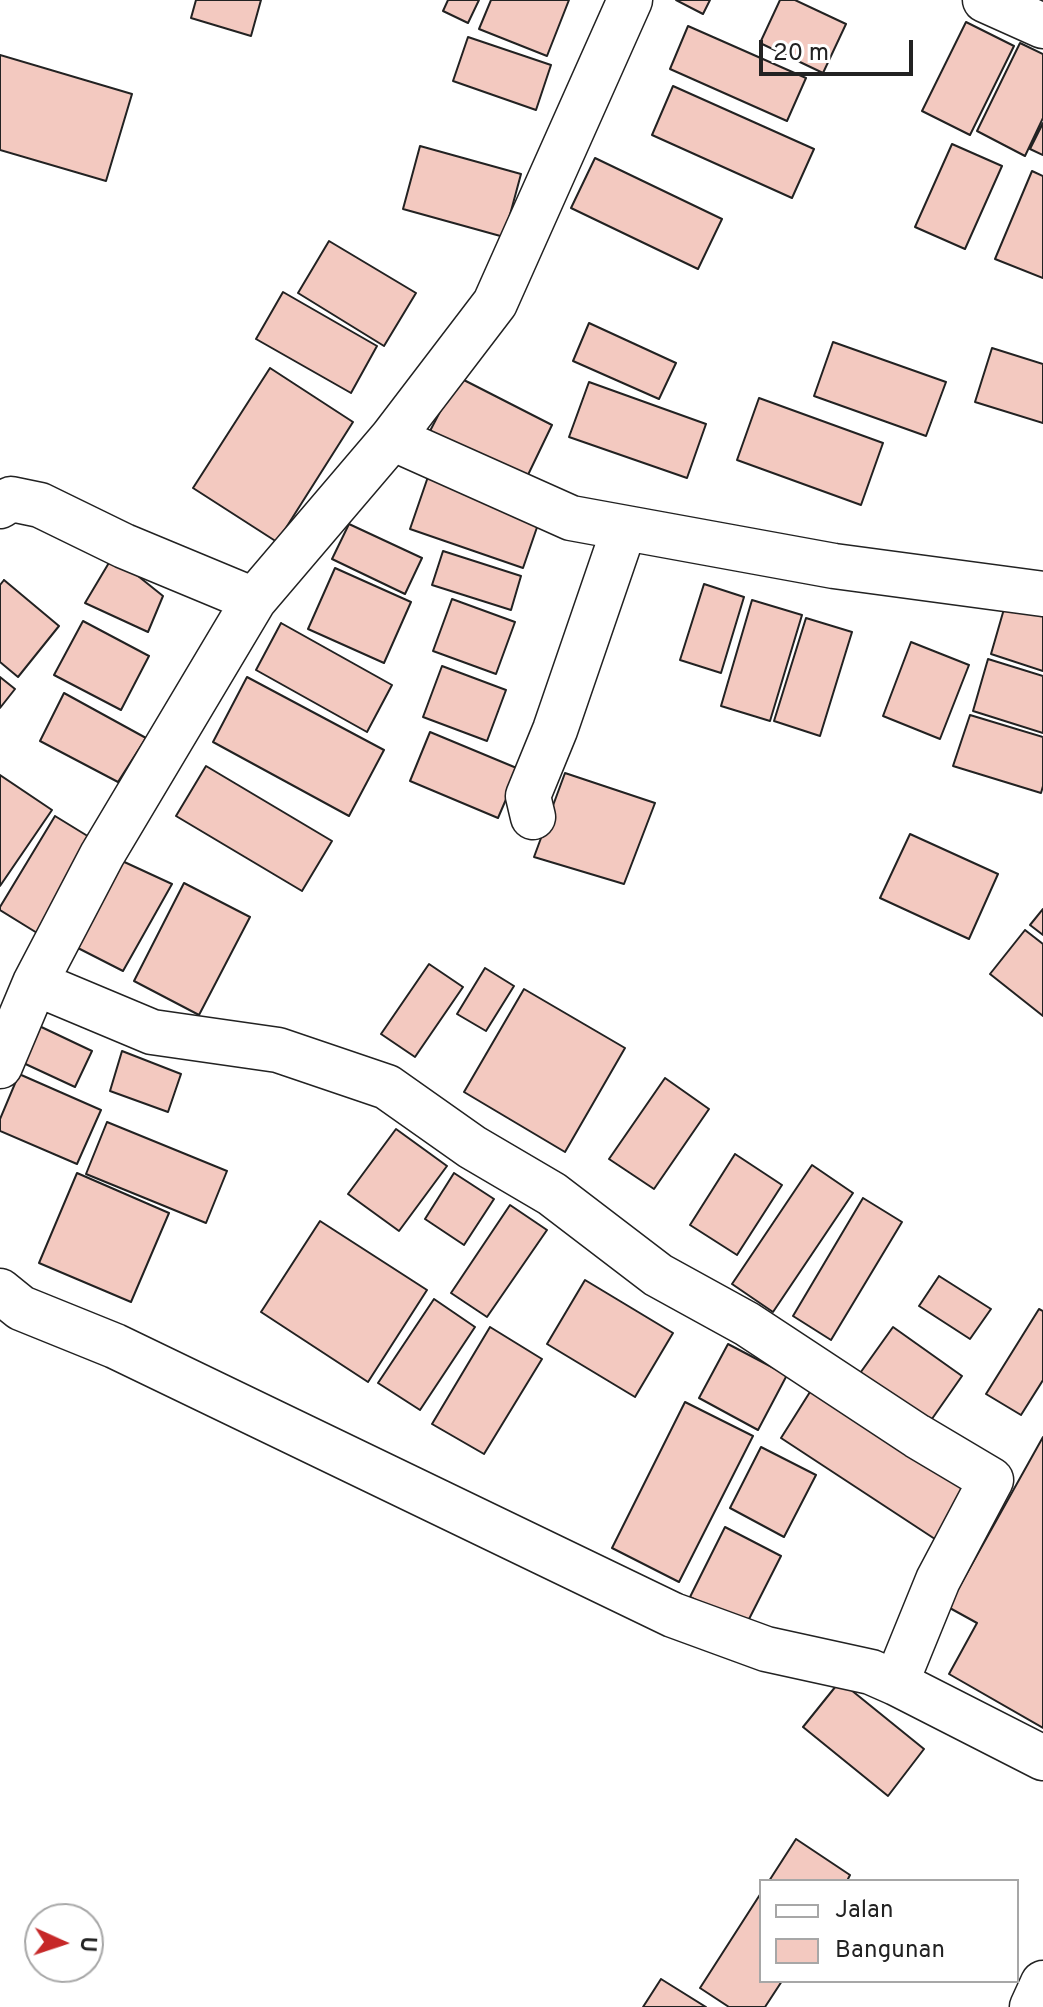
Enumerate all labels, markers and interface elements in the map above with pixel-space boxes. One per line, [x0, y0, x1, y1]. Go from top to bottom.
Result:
scale bar [763, 24, 917, 74]
text: 20 m [773, 39, 829, 69]
legend [759, 1879, 1019, 1983]
text: Jalan [835, 1896, 893, 1926]
north arrow [24, 1903, 104, 1983]
text: U [73, 1936, 100, 1953]
text: Bangunan [835, 1936, 945, 1966]

